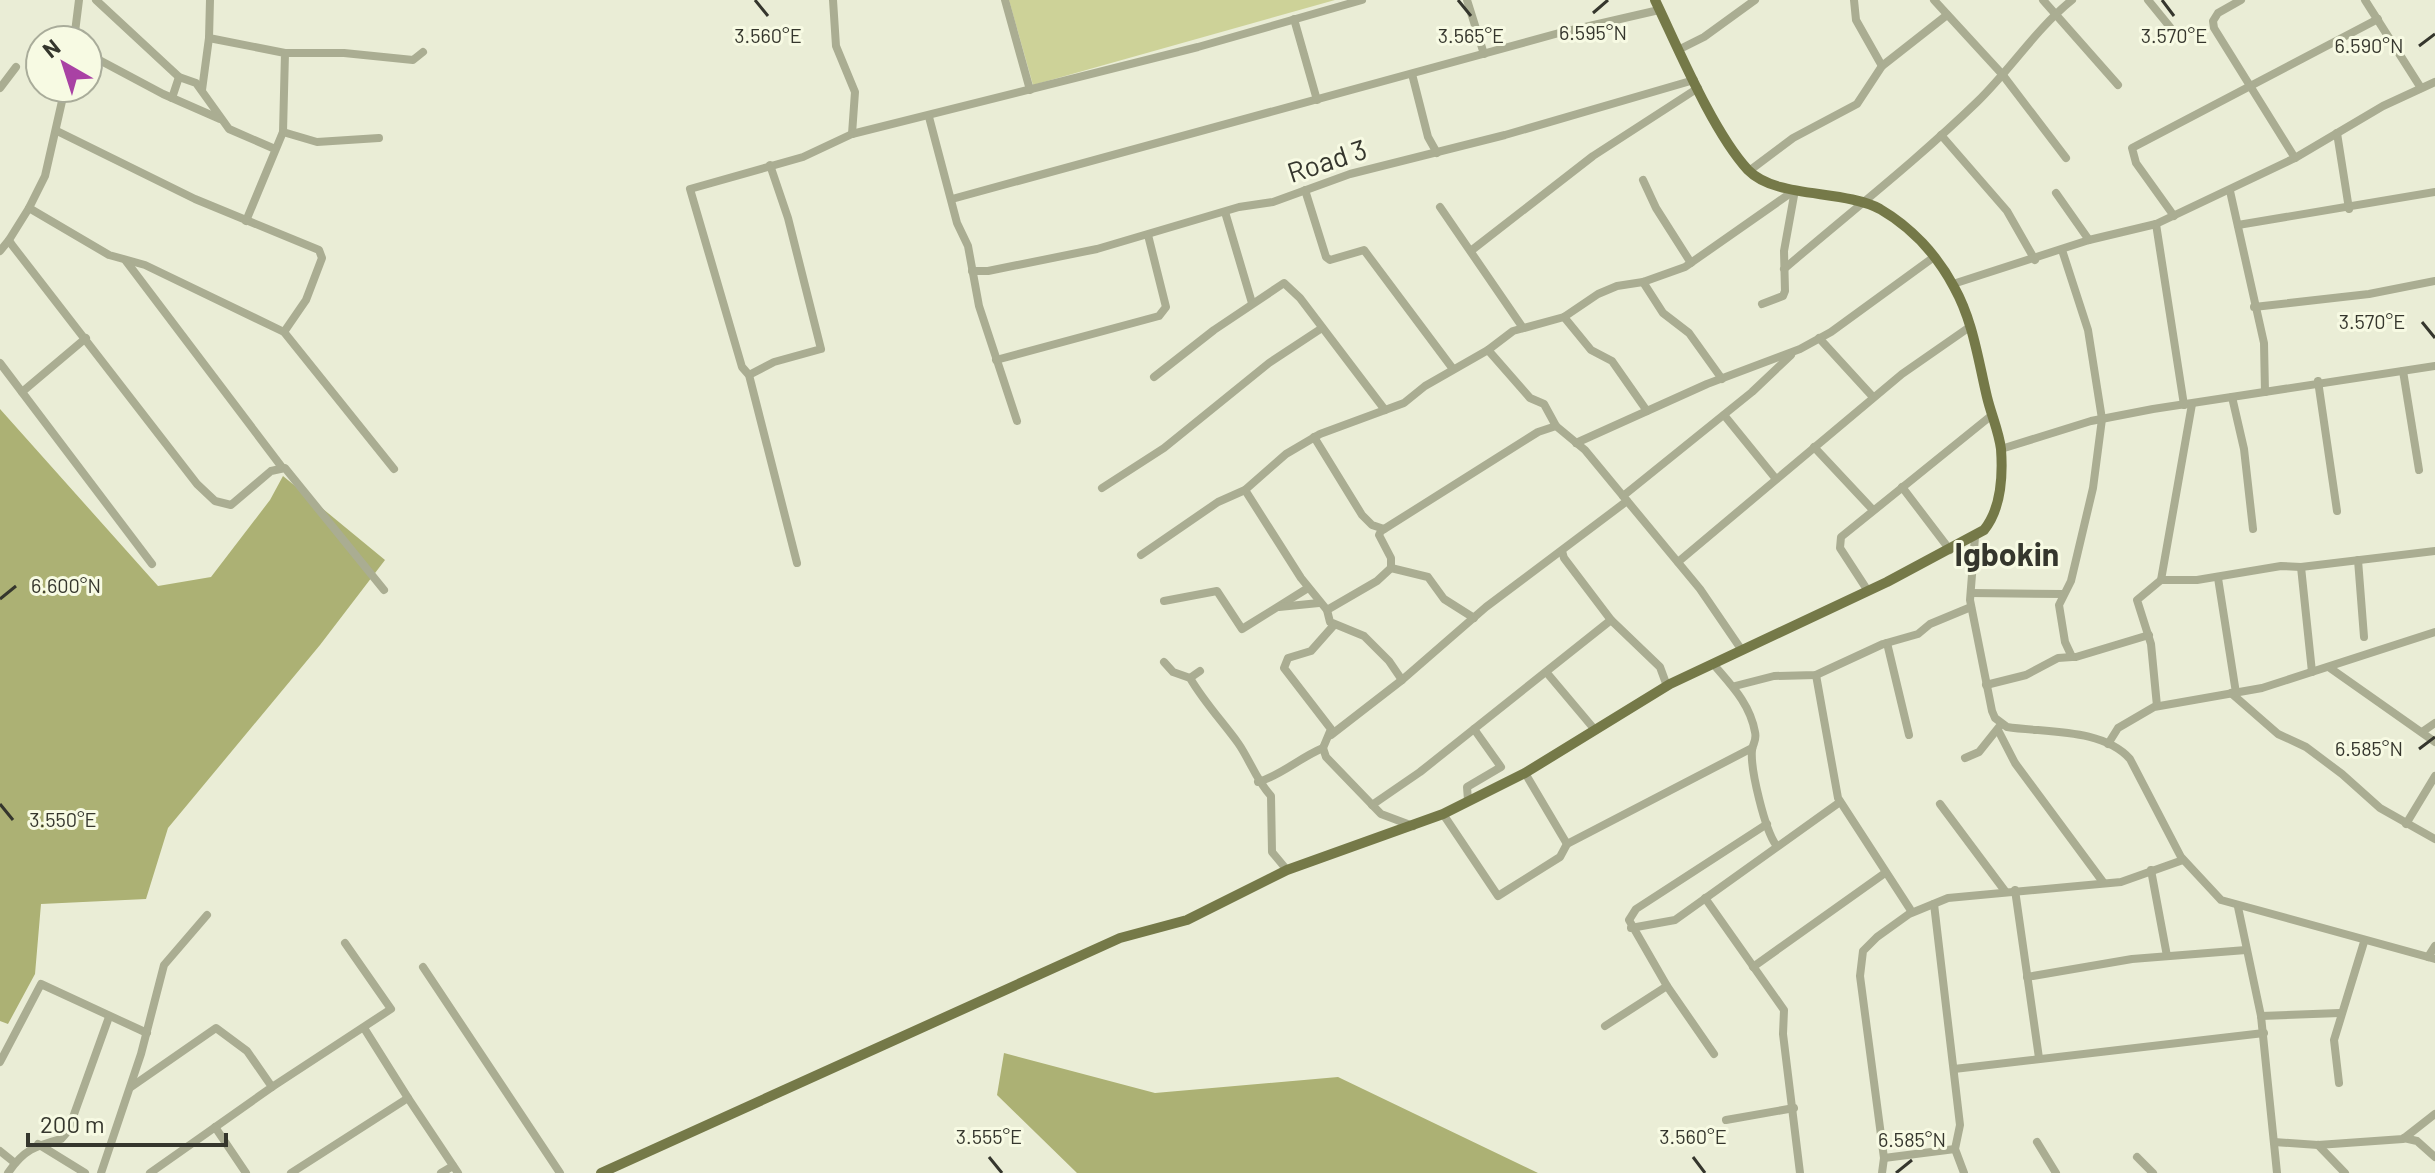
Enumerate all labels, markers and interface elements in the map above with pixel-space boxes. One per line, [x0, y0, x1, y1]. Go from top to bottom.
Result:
text: 6.595°N [1559, 20, 1627, 44]
text: 3.560°E [734, 23, 802, 47]
text: 3.565°E [1438, 23, 1504, 47]
text: 3.570°E [2141, 23, 2207, 47]
north arrow [24, 24, 104, 104]
text: N [37, 33, 65, 62]
text: 6.590°N [2335, 33, 2404, 57]
street label: Road 3 [1282, 131, 1371, 189]
text: 3.570°E [2339, 309, 2405, 333]
district label: Igbokin [1955, 534, 2059, 572]
text: 6.600°N [31, 573, 101, 597]
text: 6.585°N [2335, 736, 2403, 760]
text: 3.550°E [29, 807, 97, 831]
scale bar [28, 1097, 226, 1147]
text: 200 m [40, 1109, 105, 1138]
text: 3.555°E [956, 1124, 1022, 1148]
text: 3.560°E [1659, 1124, 1727, 1148]
text: 6.585°N [1878, 1127, 1946, 1151]

